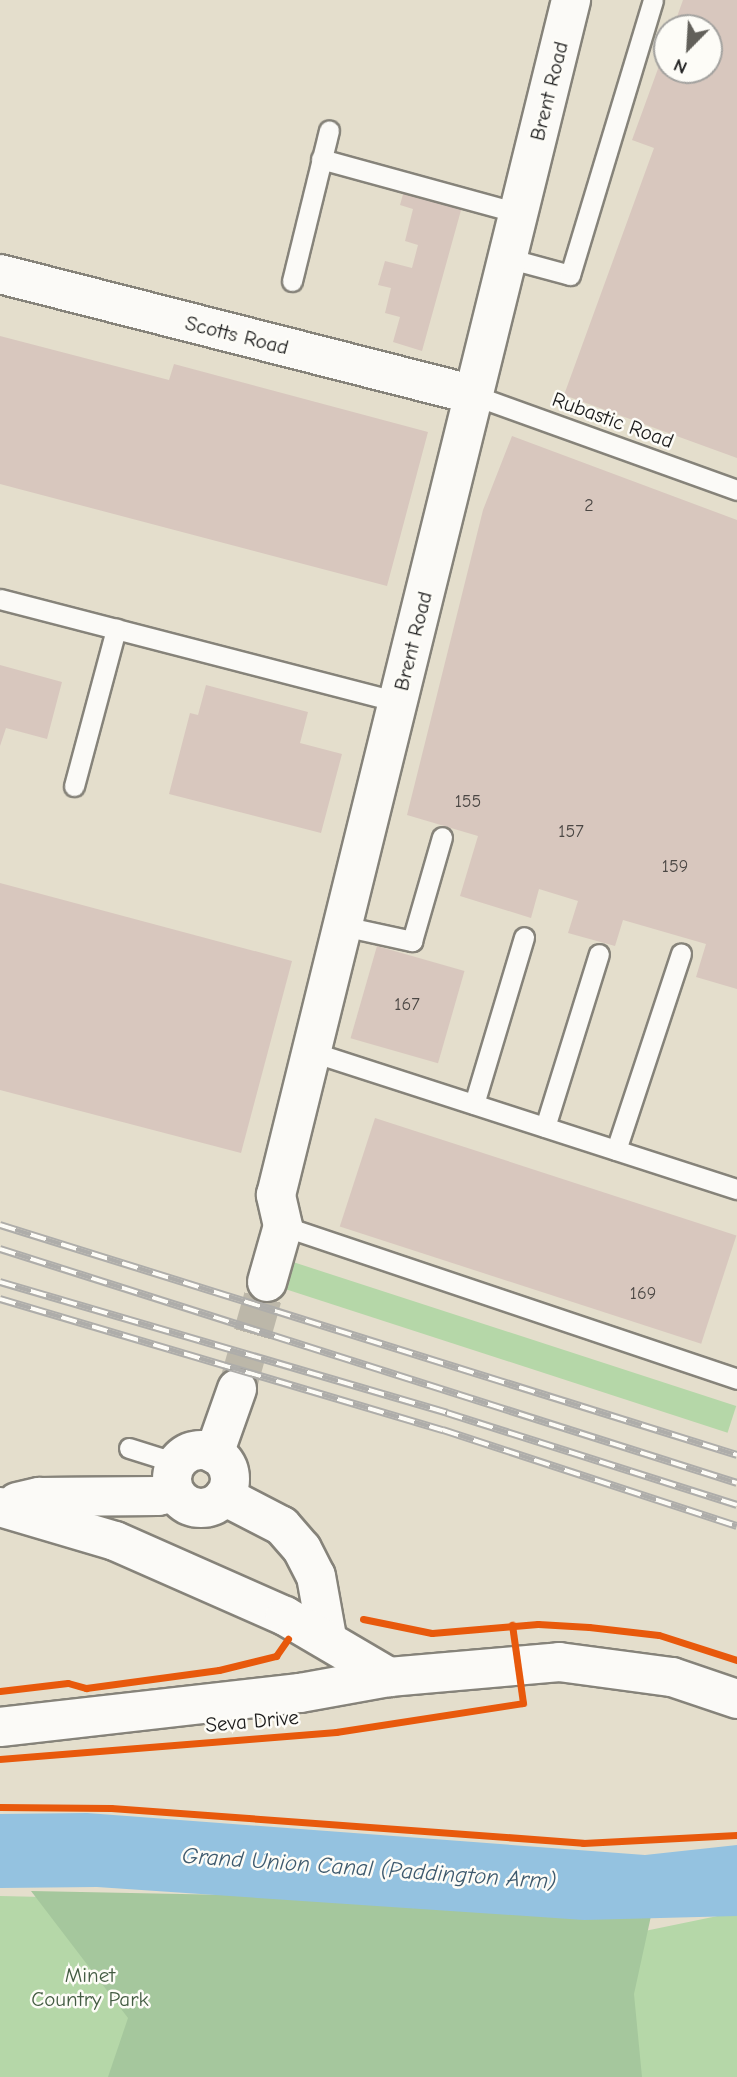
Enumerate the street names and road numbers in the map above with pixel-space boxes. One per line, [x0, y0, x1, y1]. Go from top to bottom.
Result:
street label: Brent Road [525, 39, 573, 143]
street label: Scotts Road [183, 310, 291, 360]
street label: Rubastic Road [549, 386, 677, 454]
street label: Brent Road [389, 589, 437, 693]
street label: Seva Drive [204, 1704, 300, 1738]

